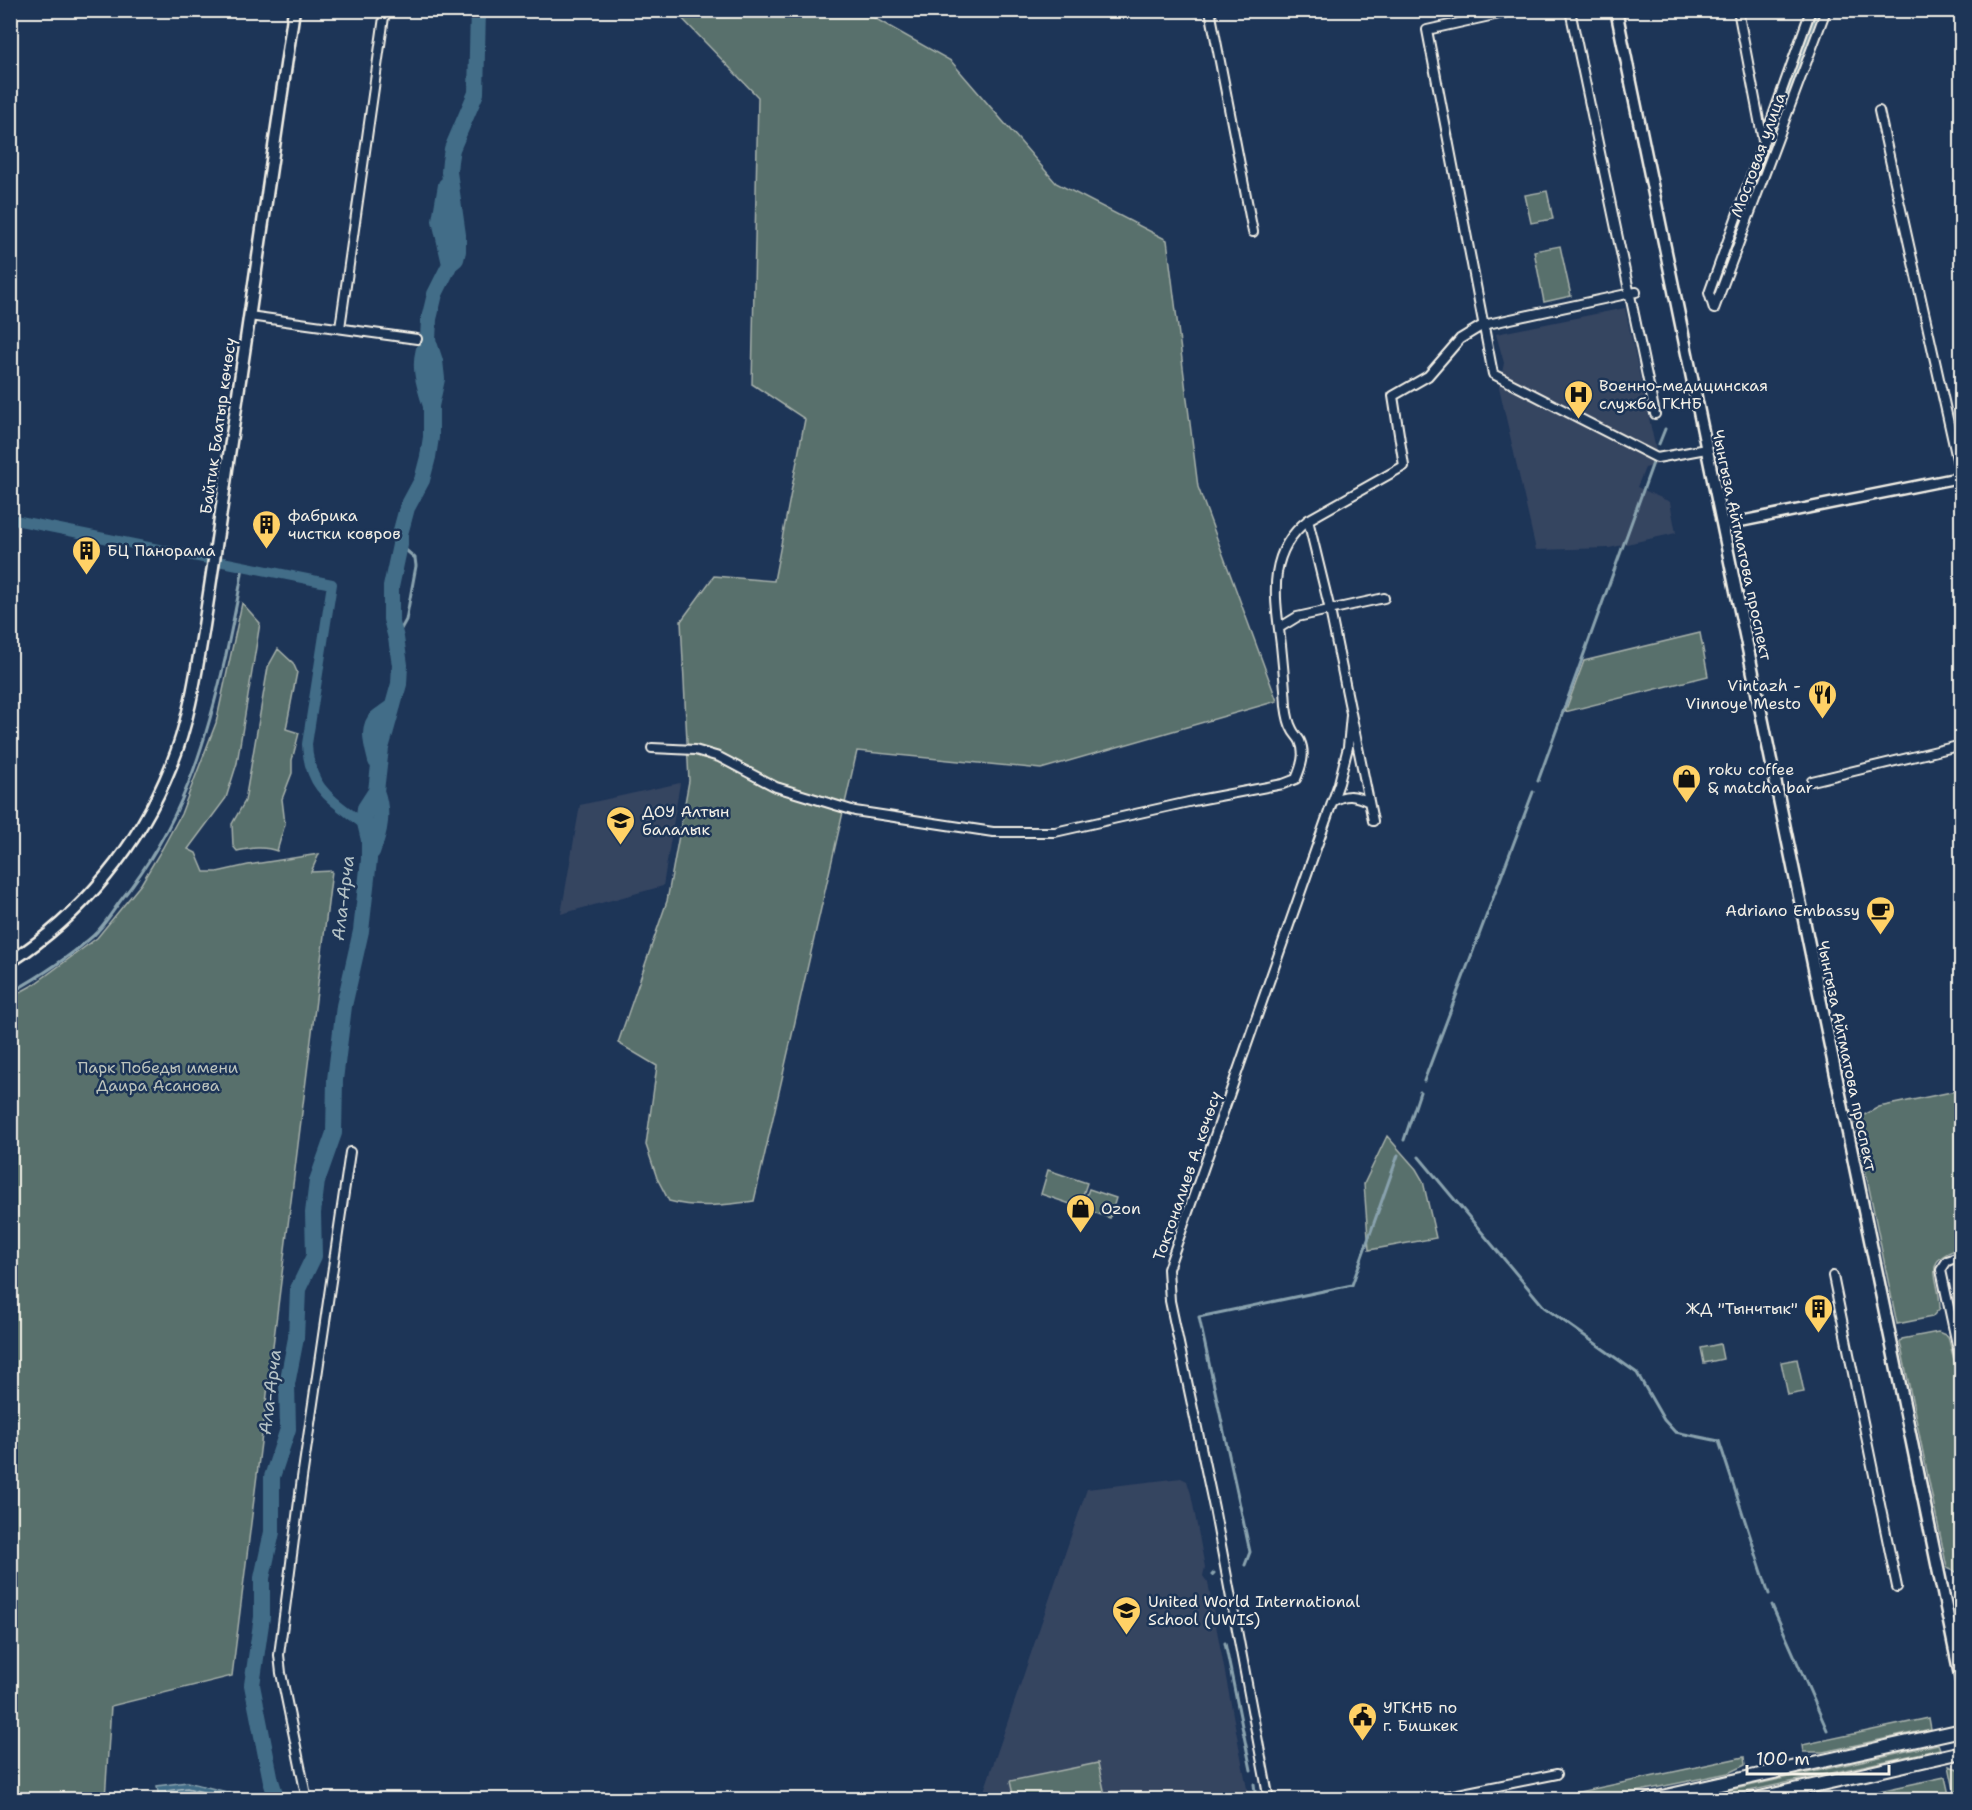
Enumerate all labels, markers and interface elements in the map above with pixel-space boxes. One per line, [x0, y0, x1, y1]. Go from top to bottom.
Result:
street label: Мостовая улица [1726, 90, 1790, 220]
street label: Байтик Баатыр көчөсү [195, 336, 241, 516]
place label: Военно-медицинская служба ГКНБ [1599, 375, 1768, 414]
hospital icon: Военно-медицинская служба ГКНБ [1562, 378, 1594, 420]
street label: Чынгыза Айтматова проспект [1707, 428, 1777, 663]
place label: фабрика чистки ковров [288, 505, 401, 544]
building icon: фабрика чистки ковров [251, 508, 283, 550]
building icon: БЦ Панорама [70, 534, 102, 576]
place label: БЦ Панорама [107, 540, 215, 561]
place label: Vintazh - Vinnoye Mesto [1685, 675, 1801, 714]
restaurant icon: Vintazh - Vinnoye Mesto [1806, 678, 1838, 720]
place label: roku coffee & matcha bar [1708, 759, 1813, 798]
shop icon: roku coffee & matcha bar [1671, 762, 1703, 804]
place label: ДОУ Алтын балалык [642, 801, 730, 840]
school or university icon: ДОУ Алтын балалык [605, 804, 637, 846]
water label: Ала-Арча [326, 854, 360, 942]
cafe icon: Adriano Embassy [1865, 894, 1897, 936]
place label: Adriano Embassy [1725, 900, 1860, 921]
street label: Чынгыза Айтматова проспект [1812, 939, 1882, 1174]
park label: Парк Победы имени Даира Асанова [78, 1057, 238, 1096]
street label: Токтоналиев А. көчөсү [1148, 1089, 1226, 1263]
shop icon: Ozon [1064, 1192, 1096, 1234]
place label: Ozon [1101, 1198, 1141, 1219]
building icon: ЖД "Тынчтык" [1803, 1292, 1835, 1334]
place label: ЖД "Тынчтык" [1686, 1298, 1798, 1319]
water label: Ала-Арча [253, 1348, 287, 1436]
place label: United World International School (UWIS) [1148, 1591, 1360, 1630]
school or university icon: United World International School (UWIS) [1111, 1594, 1143, 1636]
place label: УГКНБ по г. Бишкек [1383, 1697, 1459, 1736]
public building icon: УГКНБ по г. Бишкек [1346, 1700, 1378, 1742]
scale bar [1747, 1738, 1890, 1776]
text: 100 m [1756, 1747, 1810, 1771]

